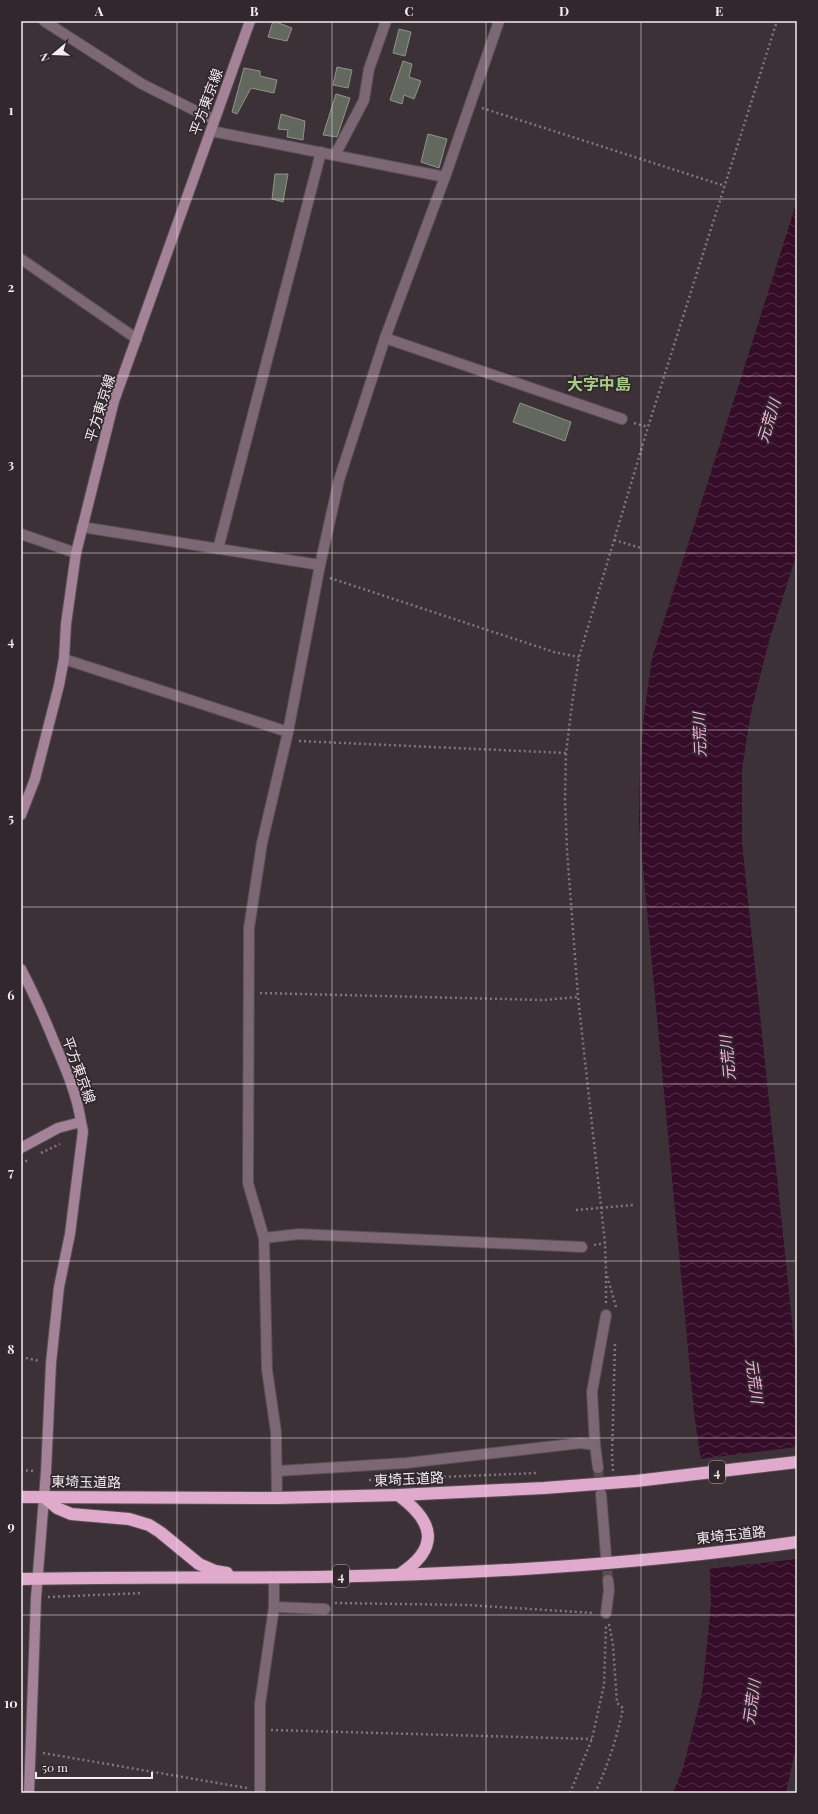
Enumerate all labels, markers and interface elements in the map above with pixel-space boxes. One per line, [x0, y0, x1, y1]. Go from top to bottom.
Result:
text: A [94, 2, 104, 19]
text: B [250, 2, 259, 19]
text: C [404, 2, 414, 19]
text: D [559, 2, 569, 19]
text: E [715, 2, 723, 19]
north arrow [34, 34, 74, 74]
text: N [36, 51, 52, 64]
street label: 平方東京線 [185, 66, 226, 138]
text: 1 [9, 101, 14, 118]
text: 2 [8, 278, 15, 295]
street label: 平方東京線 [80, 372, 119, 444]
district label: 大字中島 [567, 373, 631, 394]
water label: 元荒川 [752, 394, 785, 445]
text: 3 [8, 455, 14, 472]
text: 4 [8, 632, 15, 649]
water label: 元荒川 [688, 710, 710, 758]
text: 5 [8, 809, 14, 826]
text: 6 [7, 986, 15, 1003]
water label: 元荒川 [715, 1033, 739, 1081]
street label: 平方東京線 [59, 1034, 100, 1106]
text: 7 [8, 1163, 14, 1180]
text: 8 [7, 1340, 15, 1357]
water label: 元荒川 [742, 1357, 768, 1407]
road number: 4 [709, 1461, 725, 1483]
street label: 東埼玉道路 [374, 1467, 444, 1490]
street label: 東埼玉道路 [51, 1471, 121, 1492]
text: 9 [7, 1517, 15, 1534]
street label: 東埼玉道路 [695, 1521, 767, 1548]
road number: 4 [333, 1565, 349, 1587]
water label: 元荒川 [738, 1676, 764, 1726]
text: 10 [4, 1694, 18, 1711]
scale bar [36, 1754, 152, 1780]
text: 50 m [42, 1759, 68, 1775]

